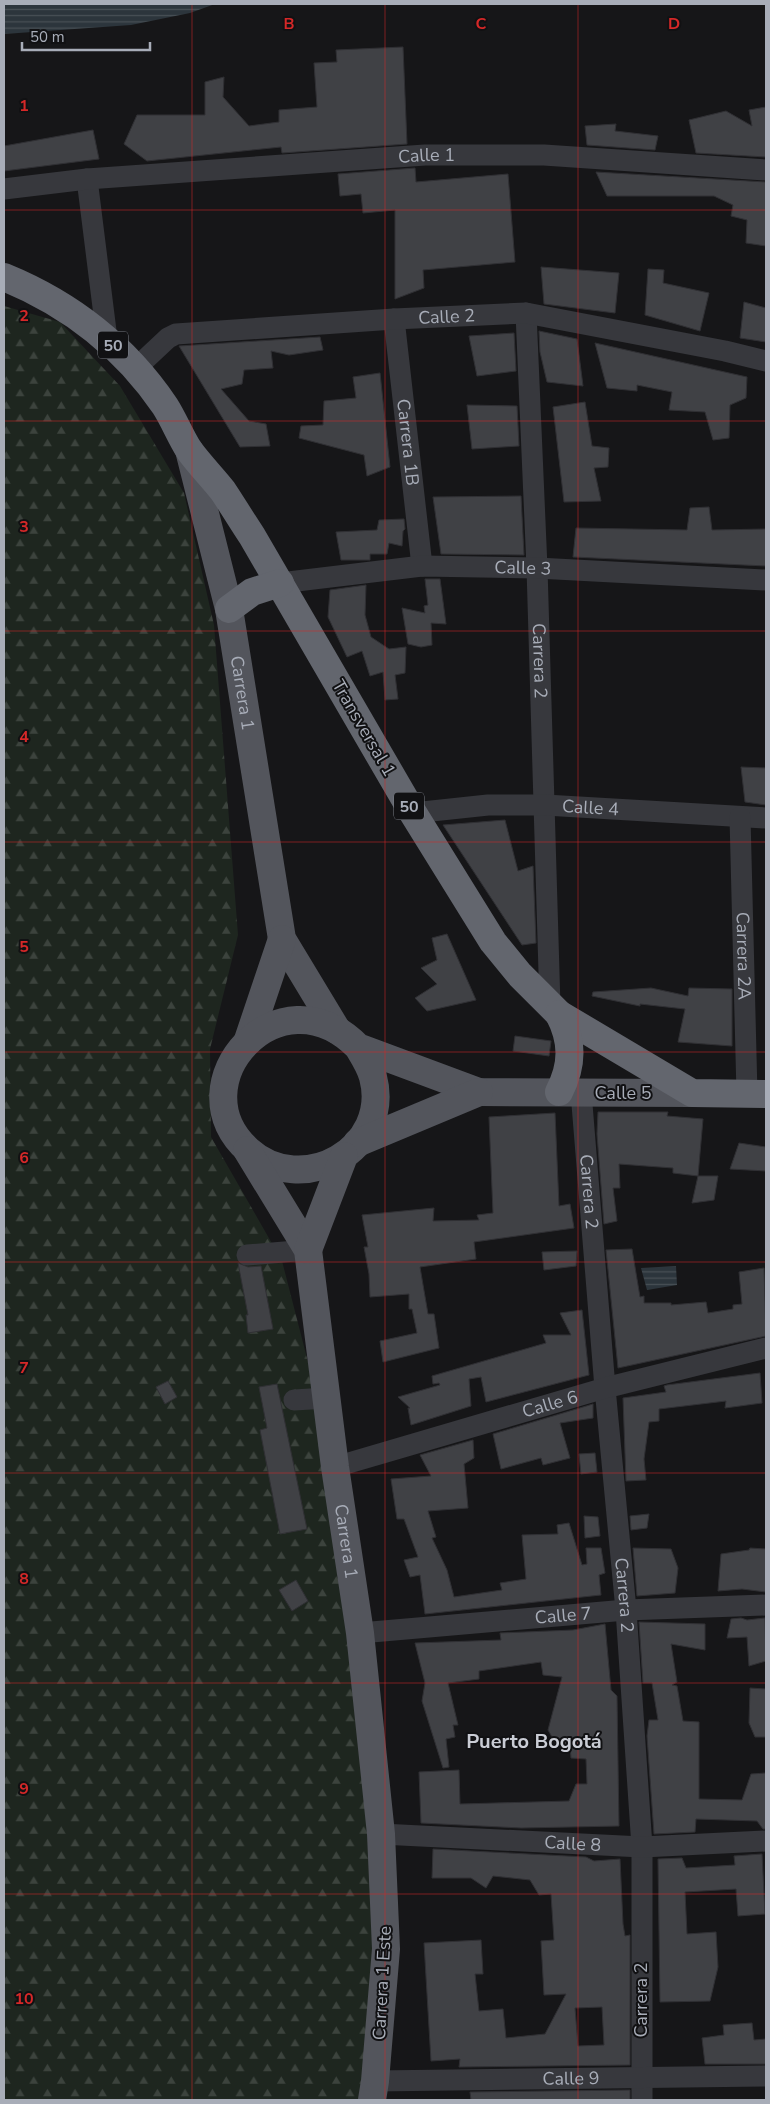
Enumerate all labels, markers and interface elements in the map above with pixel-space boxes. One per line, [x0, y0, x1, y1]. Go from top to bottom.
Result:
text: B [283, 13, 295, 35]
text: C [476, 13, 487, 35]
text: D [668, 13, 680, 35]
scale bar [22, 20, 150, 52]
text: 50 m [30, 27, 65, 47]
text: 1 [19, 95, 29, 117]
street label: Calle 1 [397, 143, 455, 169]
street label: Calle 2 [418, 303, 476, 330]
text: 2 [19, 305, 29, 327]
road number: 50 [98, 332, 128, 358]
street label: Carrera 1B [391, 397, 425, 487]
text: 3 [19, 516, 29, 538]
street label: Calle 3 [494, 555, 552, 581]
street label: Carrera 2 [527, 623, 553, 699]
street label: Carrera 1 [225, 654, 260, 732]
street label: Transversal 1 [327, 675, 401, 781]
text: 4 [19, 726, 29, 748]
road number: 50 [394, 792, 424, 819]
street label: Calle 4 [561, 794, 620, 821]
street label: Carrera 2A [730, 912, 757, 1000]
text: 5 [19, 936, 29, 958]
street label: Calle 5 [595, 1081, 651, 1105]
text: 6 [19, 1147, 29, 1169]
street label: Carrera 2 [574, 1153, 604, 1230]
text: 7 [19, 1357, 29, 1379]
street label: Calle 6 [519, 1385, 581, 1424]
street label: Carrera 1 [329, 1502, 364, 1580]
street label: Carrera 2 [609, 1557, 639, 1633]
text: 8 [19, 1568, 29, 1590]
street label: Calle 7 [534, 1601, 593, 1630]
district label: Puerto Bogotá [466, 1728, 602, 1755]
text: 9 [19, 1778, 29, 1800]
street label: Calle 8 [544, 1830, 602, 1857]
street label: Carrera 1 Este [367, 1925, 397, 2041]
street label: Carrera 2 [629, 1962, 653, 2038]
text: 10 [14, 1988, 34, 2010]
street label: Calle 9 [542, 2066, 600, 2091]

